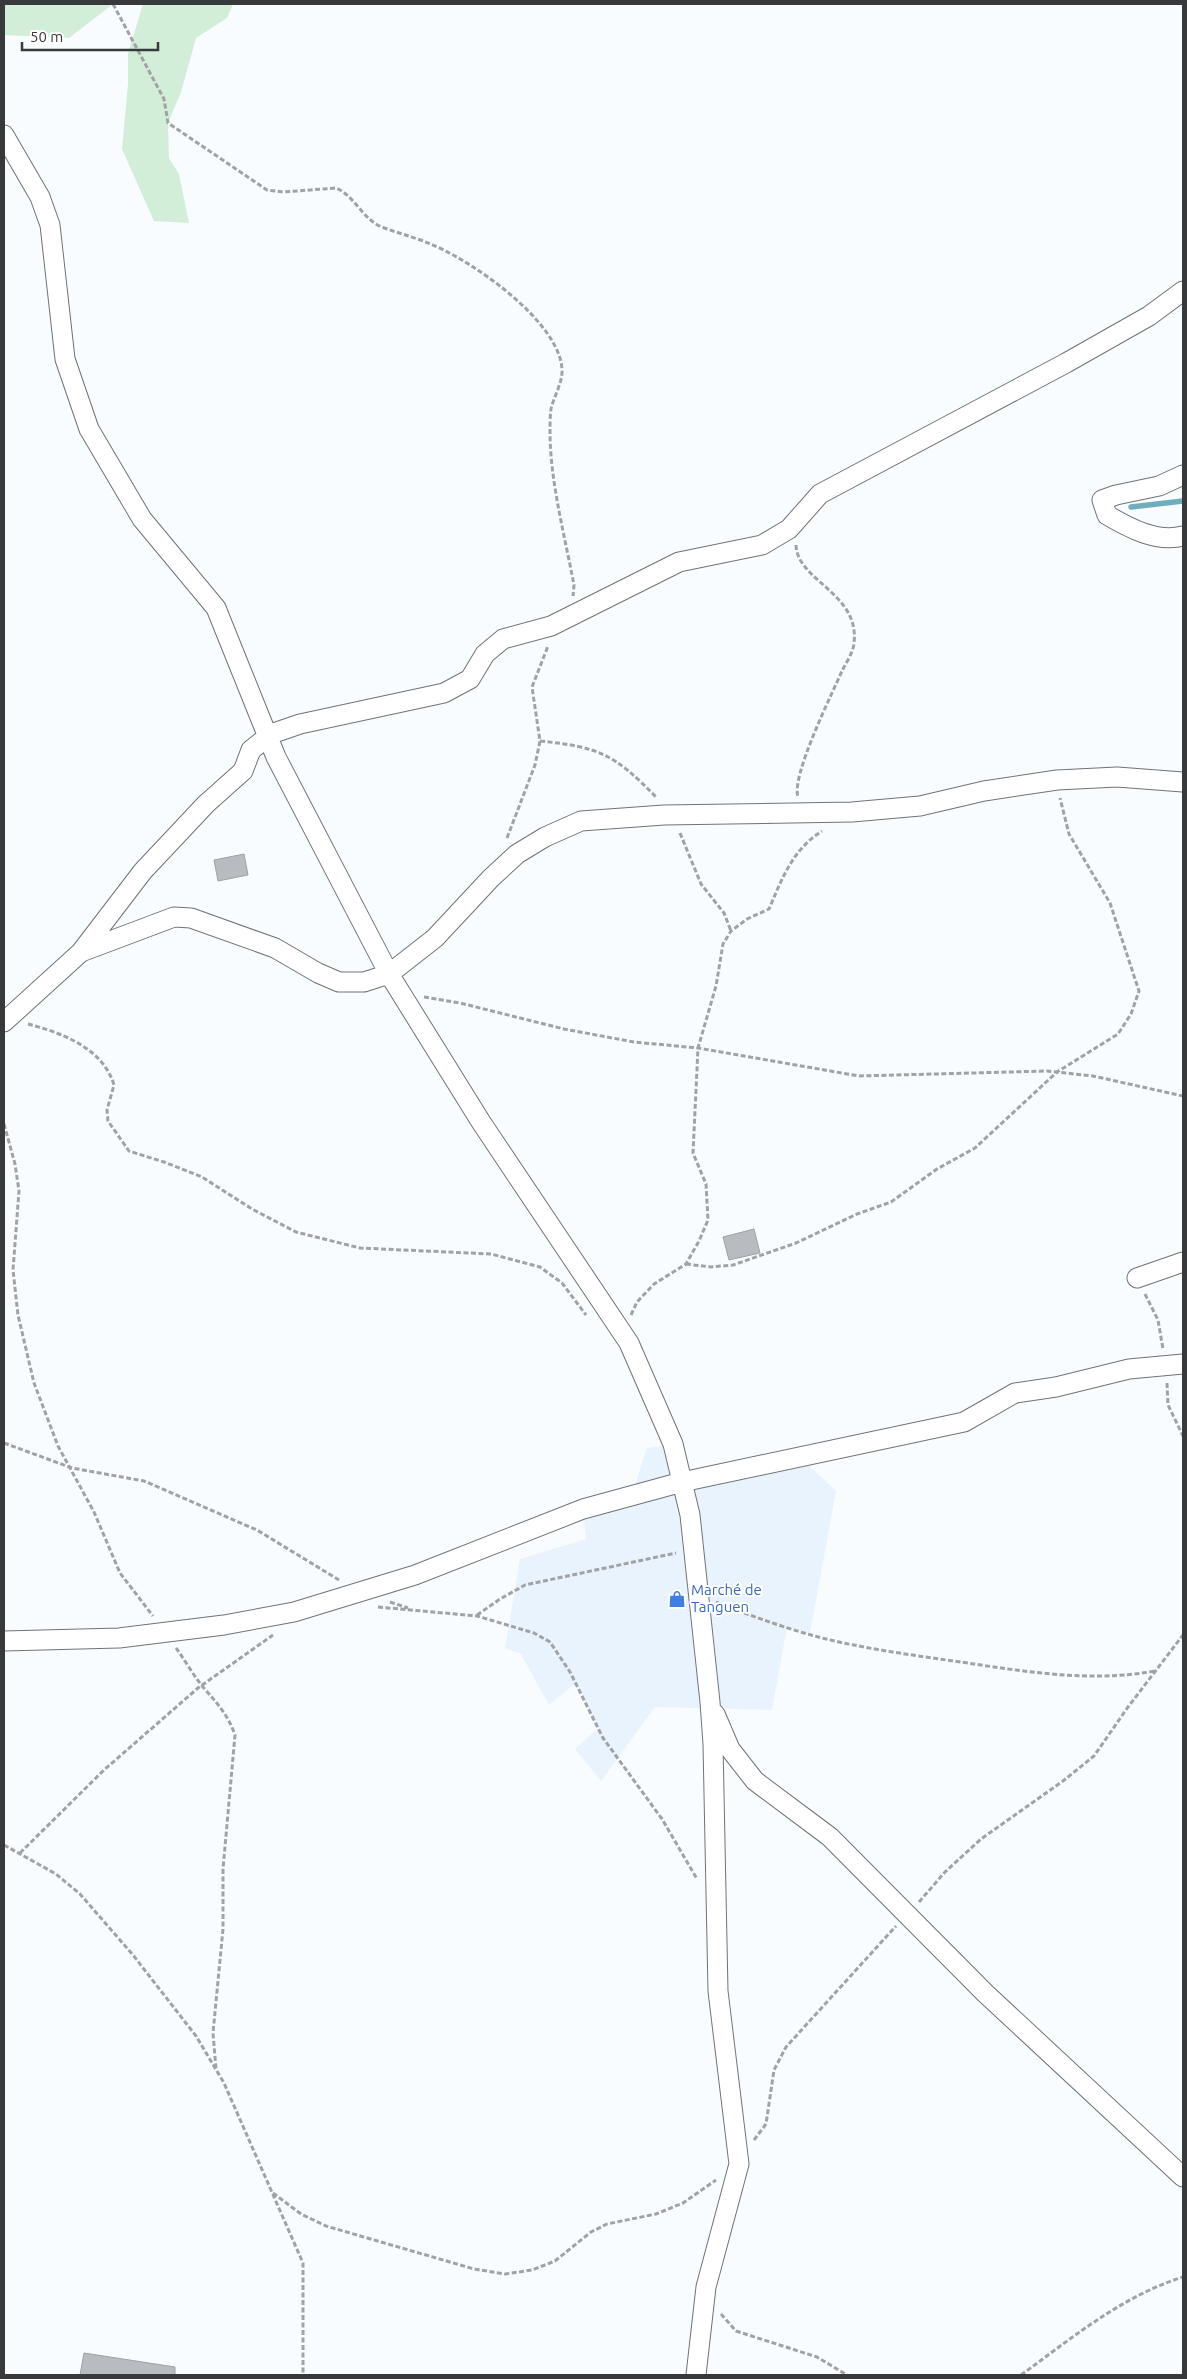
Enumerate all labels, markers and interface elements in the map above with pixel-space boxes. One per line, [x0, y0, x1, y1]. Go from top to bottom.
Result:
scale bar [22, 20, 159, 52]
text: 50 m [30, 28, 63, 45]
place label: Marché de Tanguen [691, 1581, 762, 1615]
shop icon: Marché de Tanguen [667, 1589, 687, 1609]

